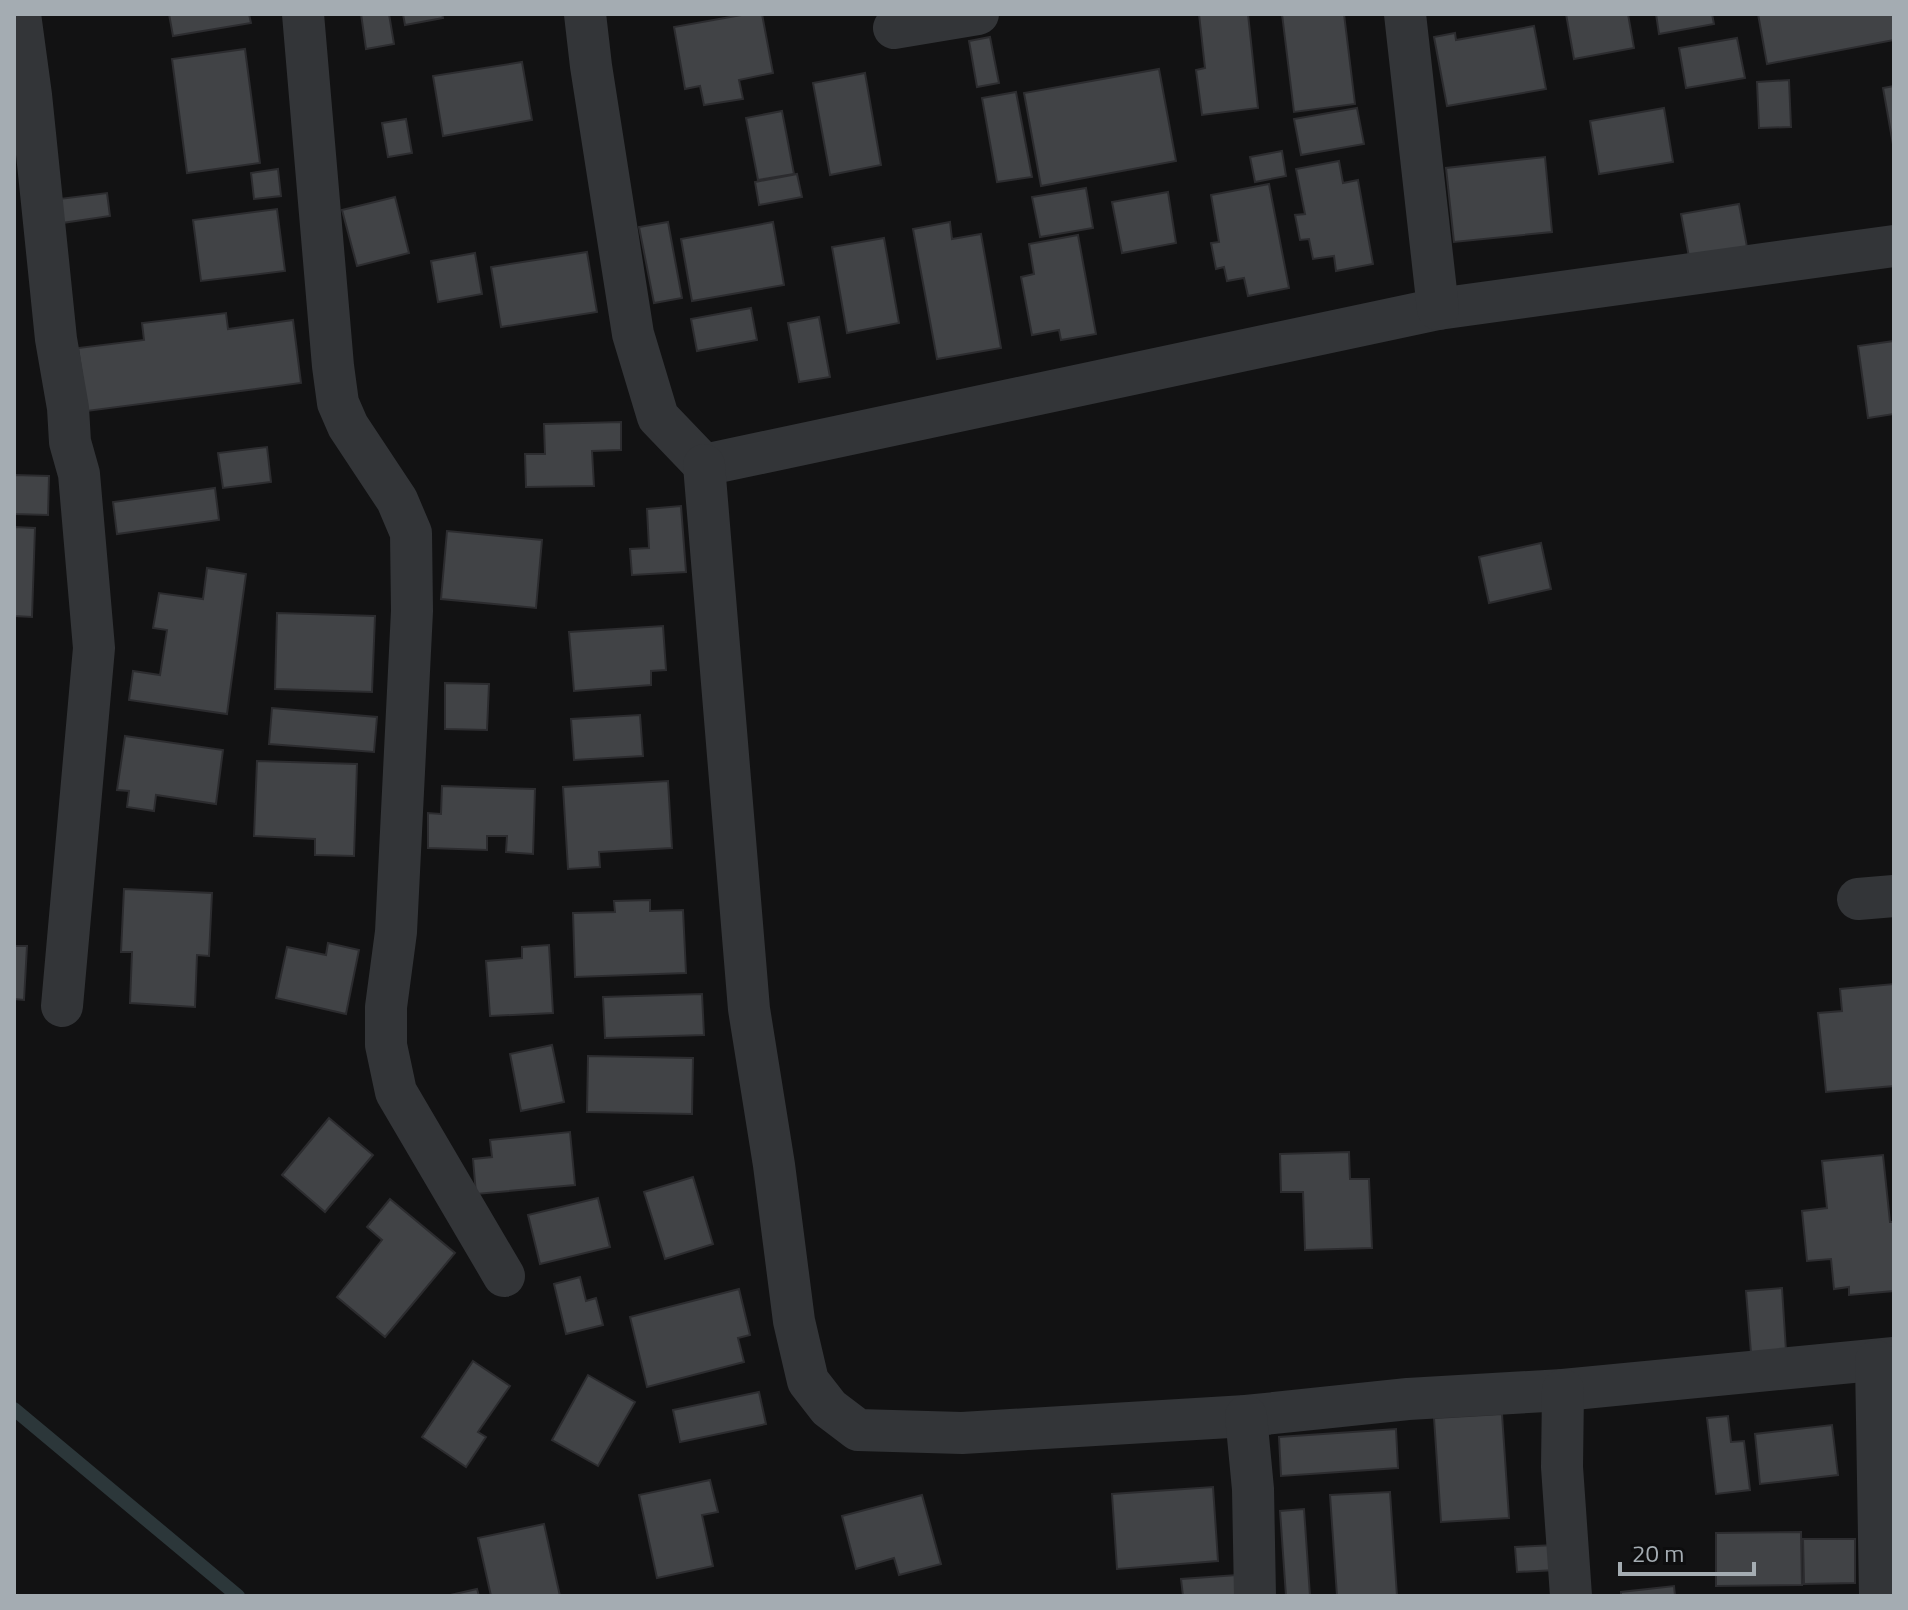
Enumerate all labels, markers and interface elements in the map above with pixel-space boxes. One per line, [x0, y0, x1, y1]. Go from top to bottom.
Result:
scale bar [1620, 1526, 1754, 1576]
text: 20 m [1632, 1535, 1684, 1571]

